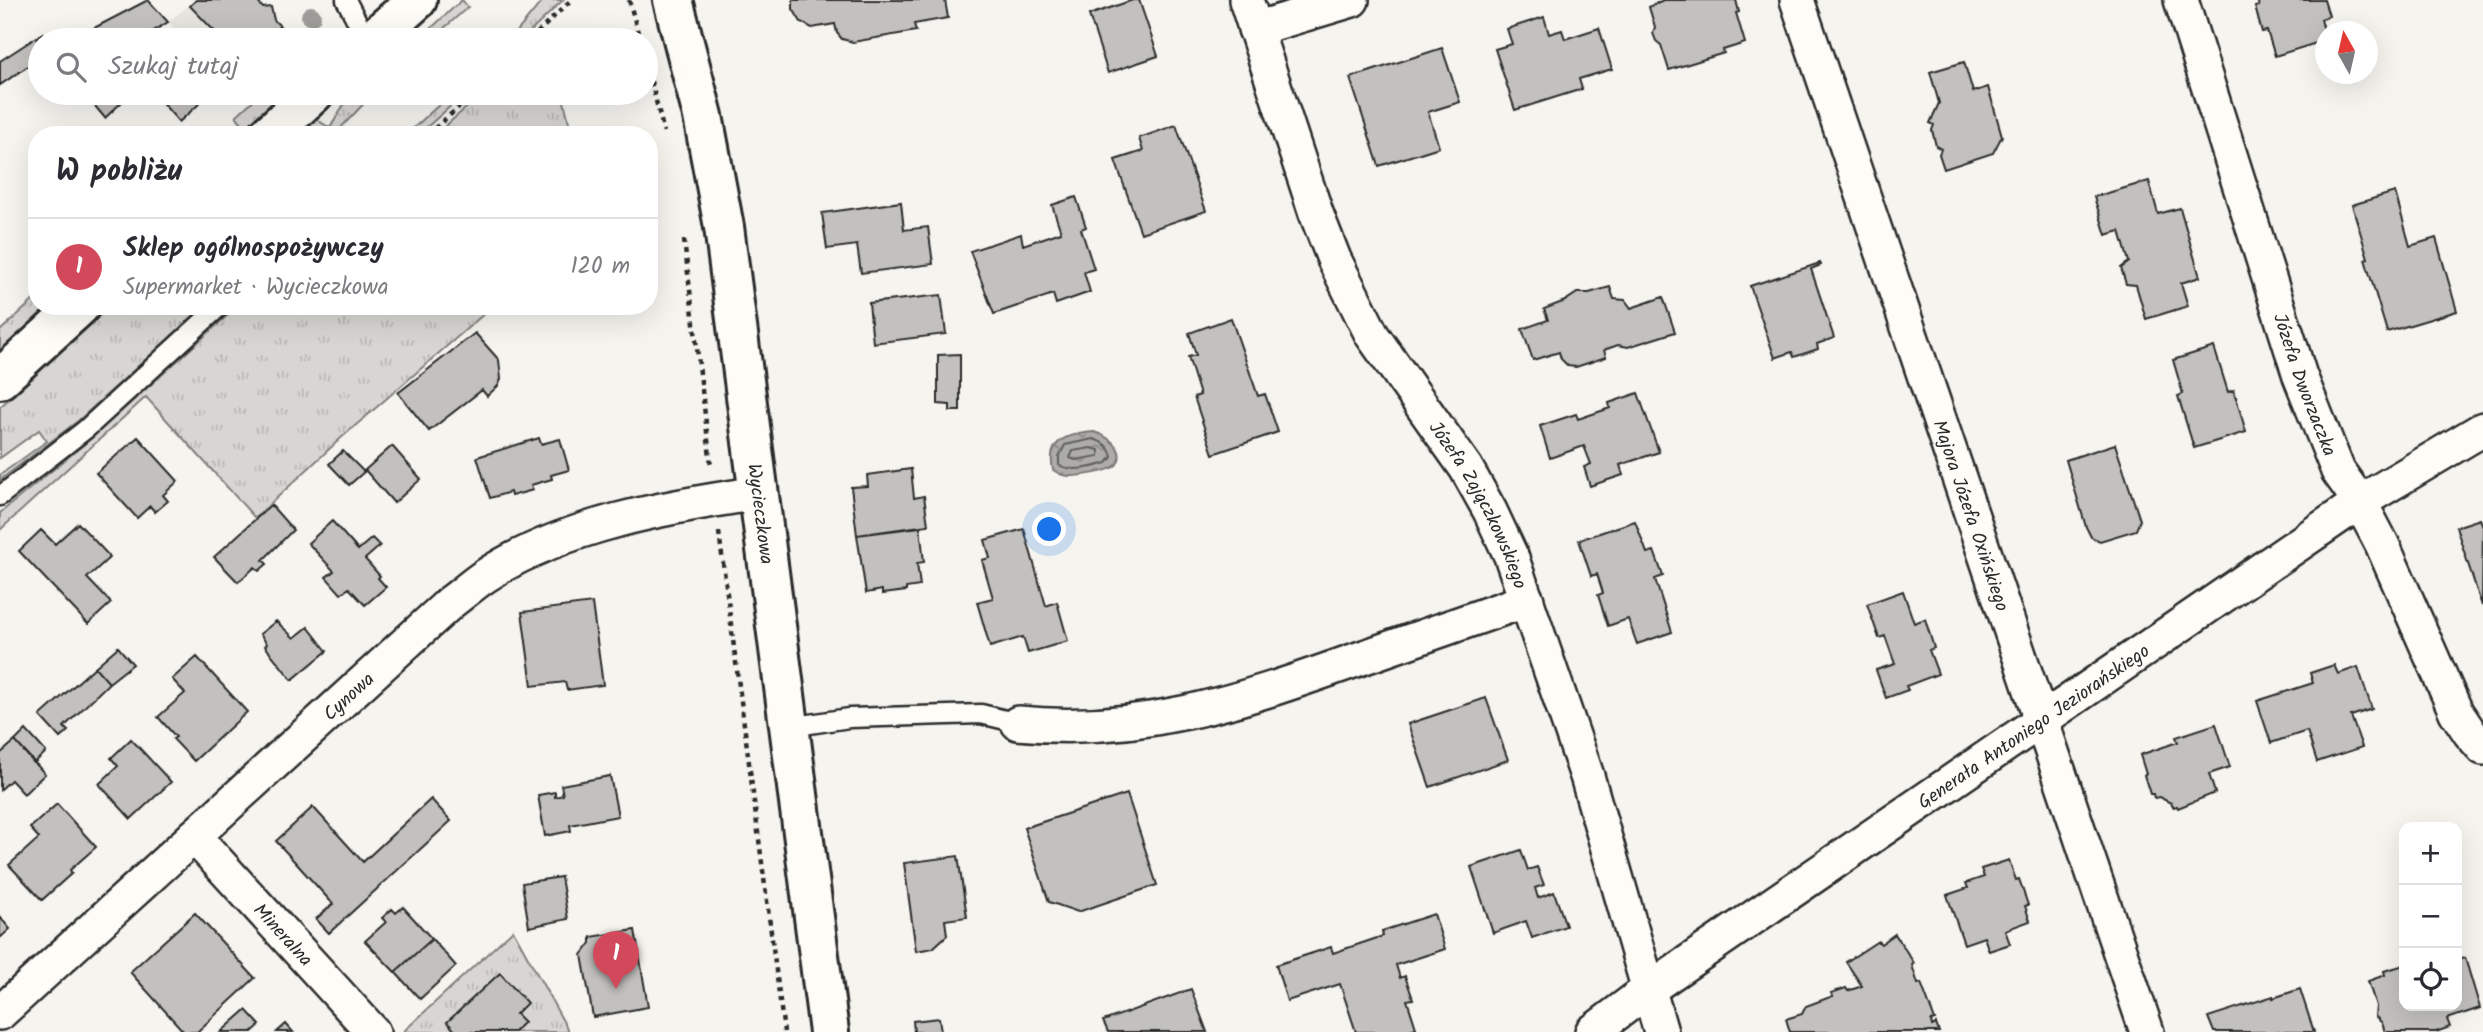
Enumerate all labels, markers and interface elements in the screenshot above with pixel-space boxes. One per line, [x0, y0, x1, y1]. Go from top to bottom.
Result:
north arrow [2315, 21, 2378, 84]
search box [28, 28, 658, 105]
text: Szukaj tutaj [108, 46, 239, 88]
icon: search [52, 48, 90, 86]
text: W pobliżu [56, 148, 182, 196]
text: Sklep ogólnospożywczy [123, 228, 384, 270]
text: 1 [76, 249, 82, 285]
text: 120 m [570, 249, 630, 285]
text: Supermarket · Wycieczkowa [123, 270, 389, 306]
street label: Józefa Dworzaczka [2264, 310, 2344, 461]
street label: Józefa Zajączkowskiego [1420, 415, 1534, 593]
street label: Majora Józefa Oxińskiego [1923, 416, 2016, 616]
street label: Wycieczkowa [738, 462, 781, 566]
your location [1032, 512, 1066, 546]
street label: Generała Antoniego Jeziorańskiego [1912, 637, 2157, 818]
street label: Cynowa [317, 666, 382, 729]
map controls [2399, 822, 2462, 1011]
button: + [2399, 822, 2462, 885]
button: − [2399, 885, 2462, 948]
street label: Mineralna [245, 897, 319, 974]
pin: 1 [593, 931, 639, 989]
button: locate [2399, 948, 2462, 1011]

